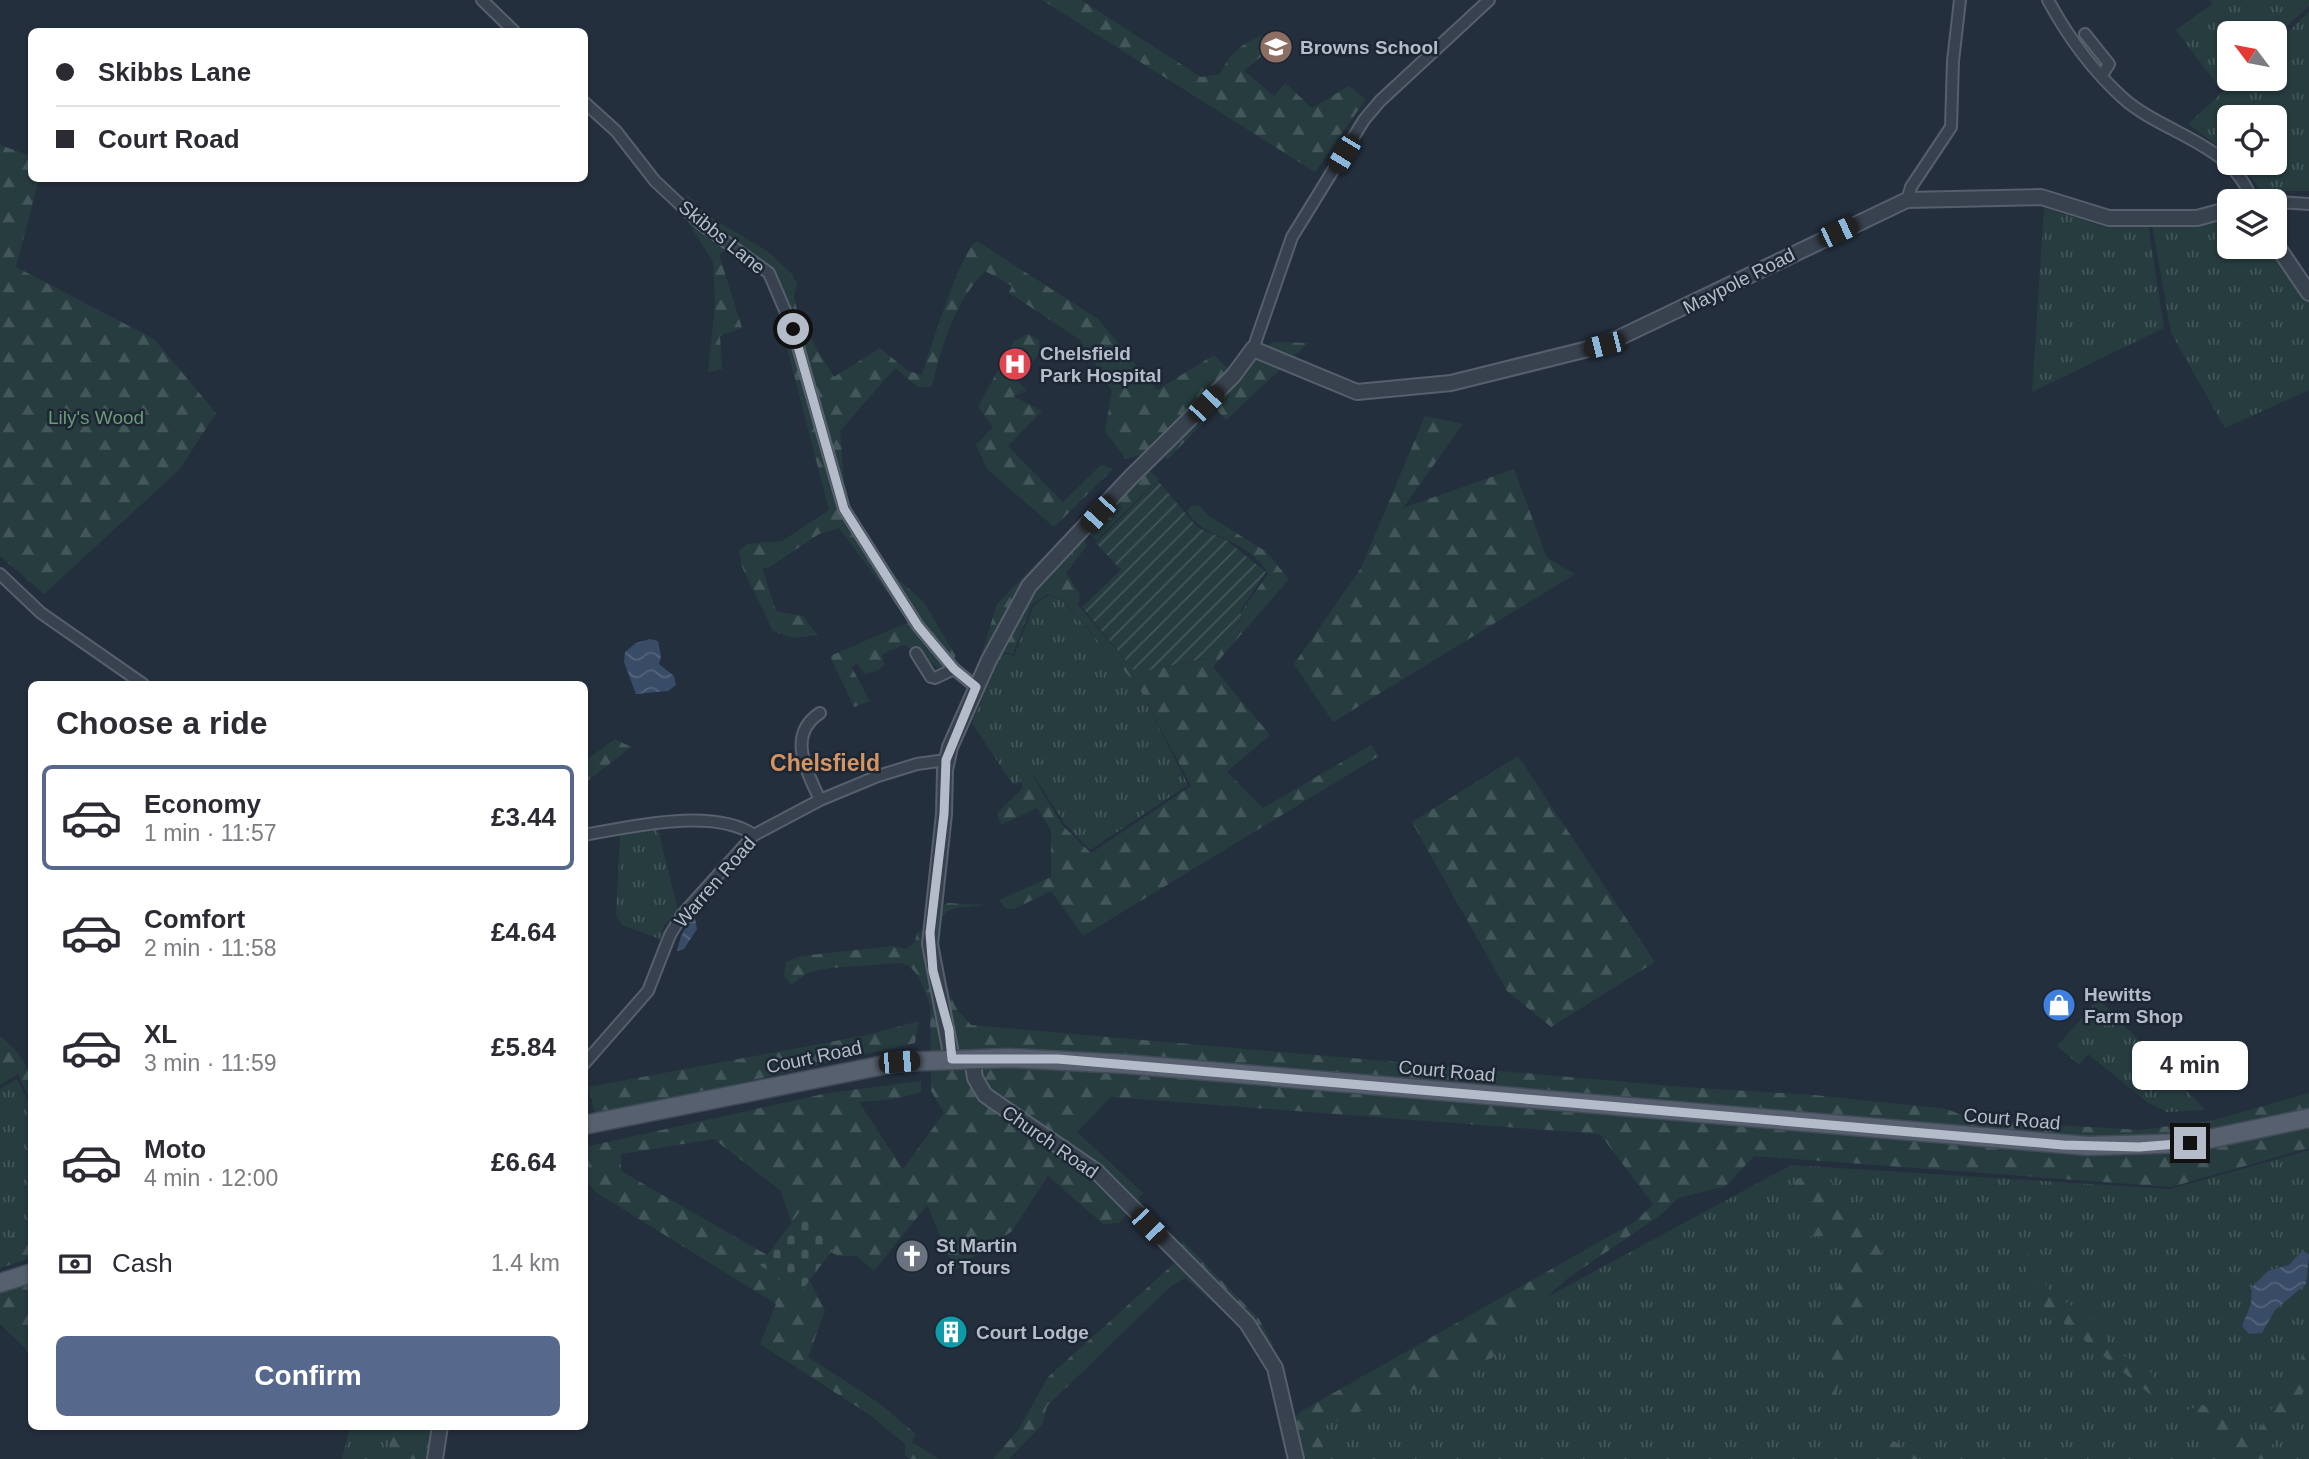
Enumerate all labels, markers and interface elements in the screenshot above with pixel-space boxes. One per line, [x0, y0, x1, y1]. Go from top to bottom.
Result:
north arrow [2217, 21, 2287, 91]
map controls [2217, 21, 2287, 259]
school or university icon: Browns School [1257, 28, 1295, 66]
place label: Browns School [1300, 37, 1438, 58]
text: Skibbs Lane [98, 57, 251, 87]
button: locate [2217, 105, 2287, 175]
text: Court Road [98, 124, 240, 154]
car [1325, 131, 1364, 177]
button: layers [2217, 189, 2287, 259]
street label: Skibbs Lane [675, 196, 769, 278]
car [1815, 214, 1862, 250]
street label: Maypole Road [1680, 244, 1798, 318]
route start [777, 313, 809, 345]
car [1582, 330, 1627, 360]
place label: Chelsfield Park Hospital [1040, 343, 1161, 386]
hospital icon: Chelsfield Park Hospital [996, 345, 1034, 383]
car [1184, 382, 1229, 426]
park label: Lily's Wood [48, 407, 144, 428]
car [1077, 491, 1120, 537]
text: Choose a ride [56, 705, 268, 741]
district label: Chelsfield [770, 750, 880, 776]
icon: car [60, 786, 123, 849]
text: Economy [144, 789, 261, 819]
text: £3.44 [491, 802, 556, 832]
text: 1 min · 11:57 [144, 820, 277, 846]
street label: Warren Road [670, 833, 760, 931]
icon: car [60, 901, 123, 964]
text: Comfort [144, 904, 245, 934]
text: £4.64 [491, 917, 556, 947]
text: 2 min · 11:58 [144, 935, 277, 961]
place label: Hewitts Farm Shop [2084, 984, 2183, 1027]
shop icon: Hewitts Farm Shop [2040, 986, 2078, 1024]
icon: car [60, 1016, 123, 1079]
text: XL [144, 1019, 177, 1049]
text: £5.84 [491, 1032, 556, 1062]
street label: Court Road [764, 1037, 864, 1077]
callout: 4 min [2132, 1042, 2248, 1090]
text: 3 min · 11:59 [144, 1050, 277, 1076]
car [878, 1050, 921, 1074]
text: 4 min [2160, 1052, 2220, 1078]
street label: Court Road [1398, 1056, 1496, 1086]
street label: Church Road [998, 1101, 1102, 1183]
street label: Court Road [1963, 1104, 2061, 1134]
route end [2174, 1127, 2206, 1159]
icon: car [60, 1131, 123, 1194]
text: Moto [144, 1134, 206, 1164]
text: £6.64 [491, 1147, 556, 1177]
text: 4 min · 12:00 [144, 1165, 278, 1191]
car [1127, 1204, 1172, 1248]
place label: St Martin of Tours [936, 1235, 1017, 1278]
church icon: St Martin of Tours [893, 1237, 931, 1275]
icon: cash [56, 1245, 94, 1283]
text: Cash [112, 1248, 173, 1278]
text: 1.4 km [491, 1250, 560, 1276]
building icon: Court Lodge [932, 1313, 970, 1351]
place label: Court Lodge [976, 1322, 1089, 1343]
button: Confirm [56, 1336, 560, 1416]

